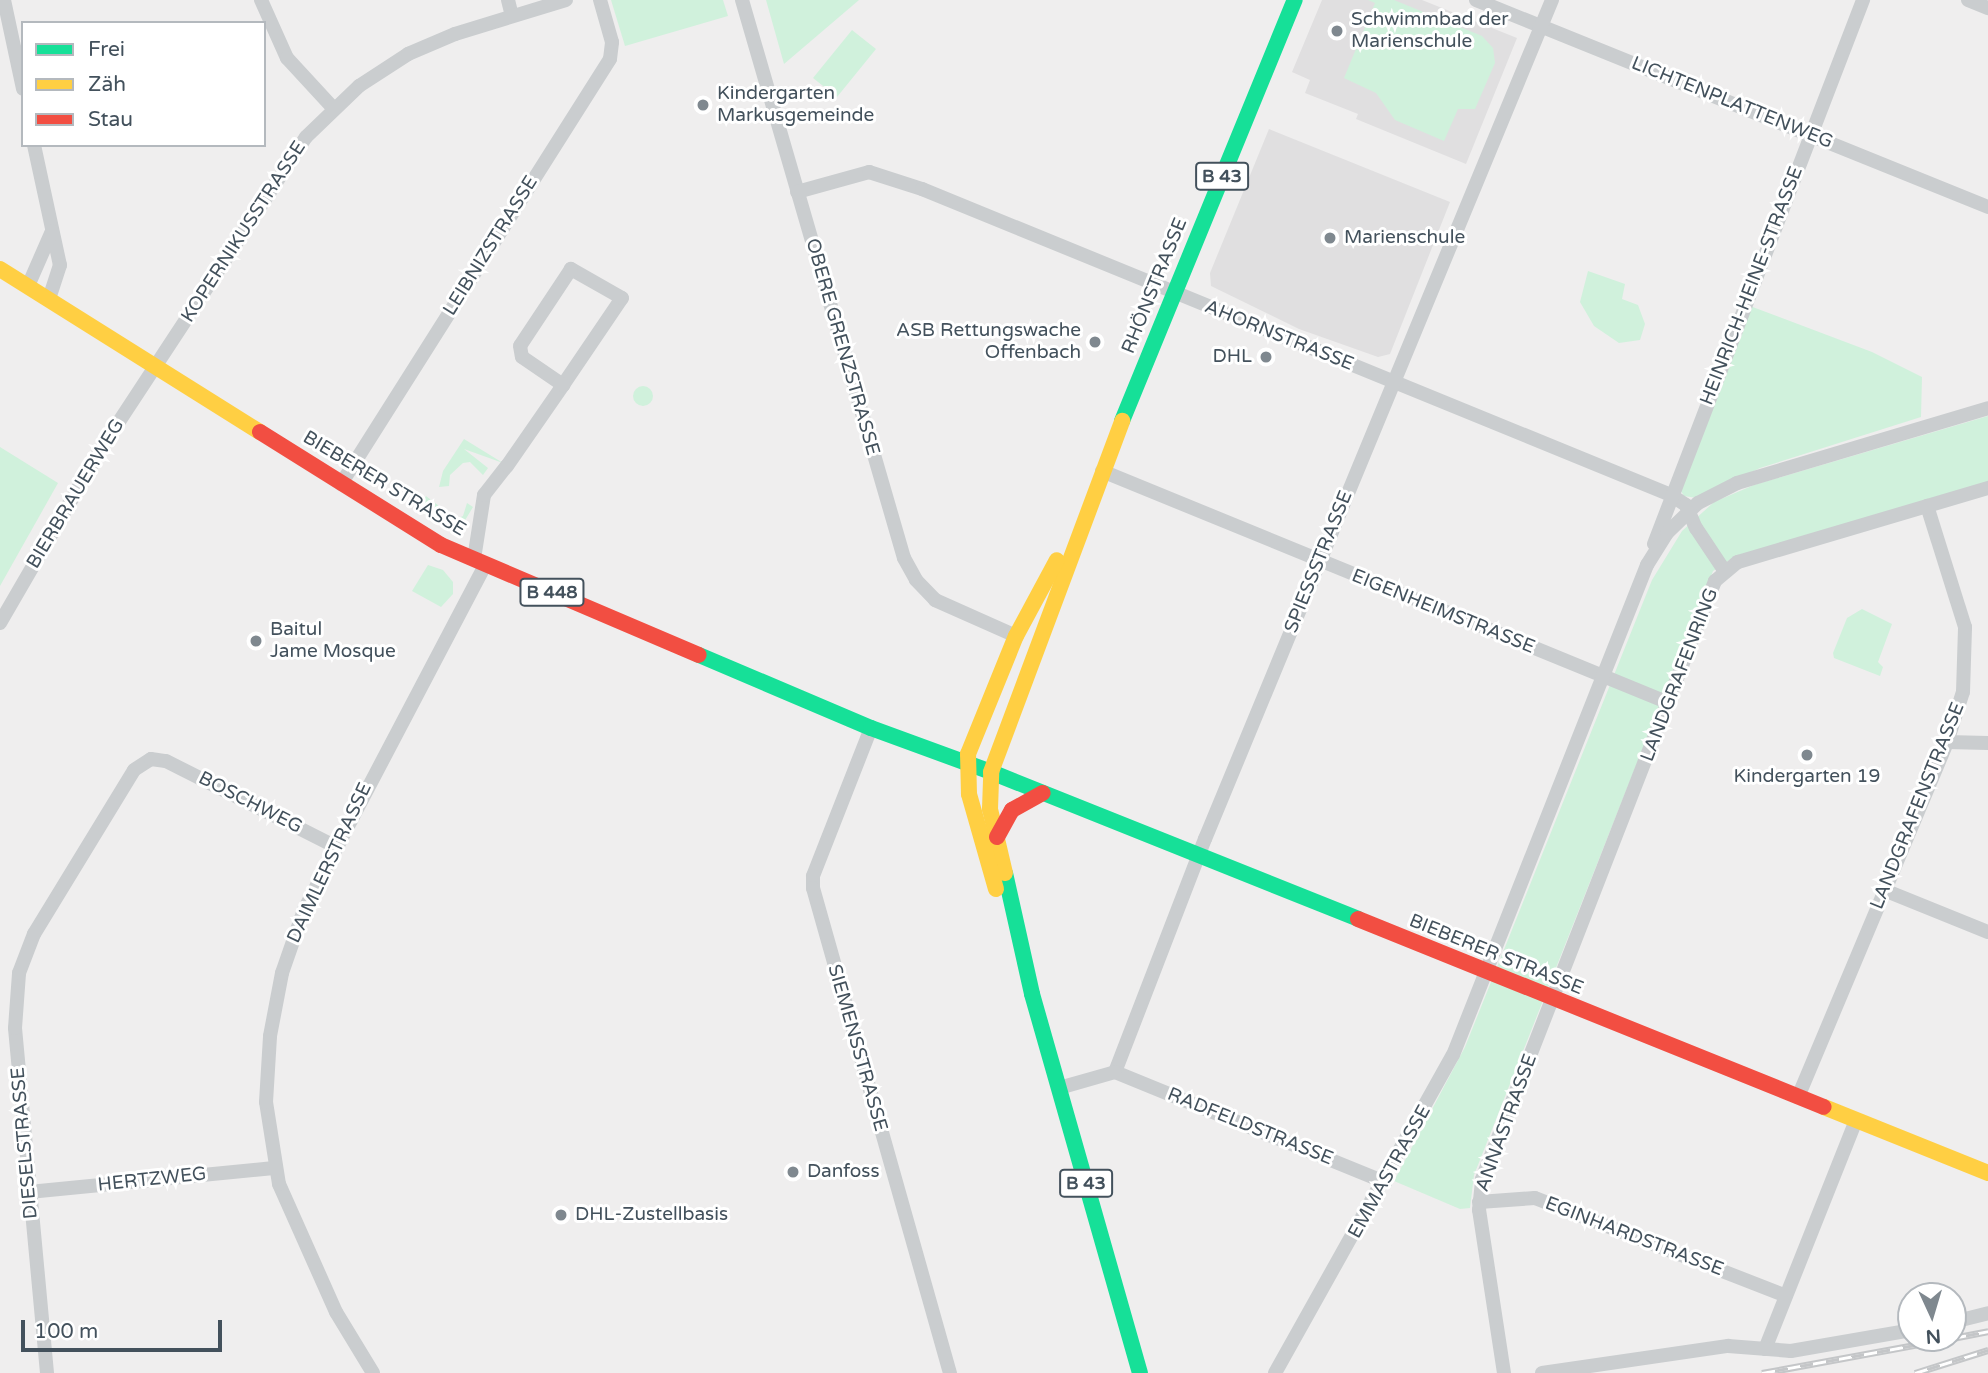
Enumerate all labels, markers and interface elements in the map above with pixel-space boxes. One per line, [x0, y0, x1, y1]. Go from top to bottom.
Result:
place label: Schwimmbad der Marienschule [1351, 9, 1509, 53]
legend [21, 21, 266, 147]
marker: Schwimmbad der Marienschule [1329, 23, 1345, 39]
text: Frei [88, 37, 125, 62]
street label: LICHTENPLATTENWEG [1628, 52, 1836, 154]
text: Zäh [88, 72, 126, 97]
place label: Kindergarten Markusgemeinde [717, 83, 874, 127]
marker: Kindergarten Markusgemeinde [695, 97, 711, 113]
text: Stau [88, 107, 133, 132]
street label: KOPERNIKUSSTRASSE [177, 137, 311, 327]
road number: B 43 [1194, 162, 1250, 190]
street label: HEINRICH-HEINE-STRASSE [1696, 163, 1808, 409]
street label: LEIBNIZSTRASSE [439, 172, 543, 320]
street label: RHÖNSTRASSE [1117, 215, 1193, 357]
place label: Marienschule [1344, 227, 1465, 249]
marker: Marienschule [1322, 230, 1338, 246]
street label: OBERE GRENZSTRASSE [800, 236, 884, 458]
street label: AHORNSTRASSE [1201, 296, 1357, 376]
place label: ASB Rettungswache Offenbach [896, 320, 1081, 364]
marker: ASB Rettungswache Offenbach [1087, 334, 1103, 350]
place label: DHL [1212, 346, 1252, 368]
marker: DHL [1258, 349, 1274, 365]
street label: BIERBRAUERWEG [22, 415, 130, 573]
street label: BIEBERER STRASSE [298, 426, 470, 542]
street label: SPIESSSTRASSE [1280, 488, 1358, 636]
street label: EIGENHEIMSTRASSE [1348, 565, 1538, 659]
road number: B 448 [519, 578, 585, 606]
street label: LANDGRAFENRING [1636, 585, 1724, 765]
place label: Baitul Jame Mosque [270, 619, 396, 663]
marker: Baitul Jame Mosque [248, 633, 264, 649]
street label: LANDGRAFENSTRASSE [1866, 699, 1970, 913]
marker: Kindergarten 19 [1799, 747, 1815, 763]
place label: Kindergarten 19 [1734, 766, 1880, 788]
street label: BOSCHWEG [194, 767, 306, 839]
street label: DAIMLERSTRASSE [283, 779, 377, 947]
street label: BIEBERER STRASSE [1406, 910, 1586, 1000]
street label: SIEMENSSTRASSE [822, 962, 892, 1134]
street label: ANNASTRASSE [1472, 1051, 1542, 1195]
street label: DIESELSTRASSE [7, 1066, 43, 1220]
street label: RADFELDSTRASSE [1164, 1083, 1336, 1171]
street label: EMMASTRASSE [1344, 1101, 1436, 1243]
place label: Danfoss [807, 1161, 880, 1183]
street label: HERTZWEG [96, 1163, 208, 1197]
marker: Danfoss [785, 1164, 801, 1180]
road number: B 43 [1058, 1168, 1114, 1198]
street label: EGINHARDSTRASSE [1542, 1192, 1726, 1282]
place label: DHL-Zustellbasis [575, 1204, 728, 1226]
marker: DHL-Zustellbasis [553, 1207, 569, 1223]
north arrow [1897, 1282, 1967, 1352]
scale bar [24, 1306, 226, 1350]
text: 100 m [34, 1319, 98, 1344]
text: N [1925, 1324, 1942, 1347]

